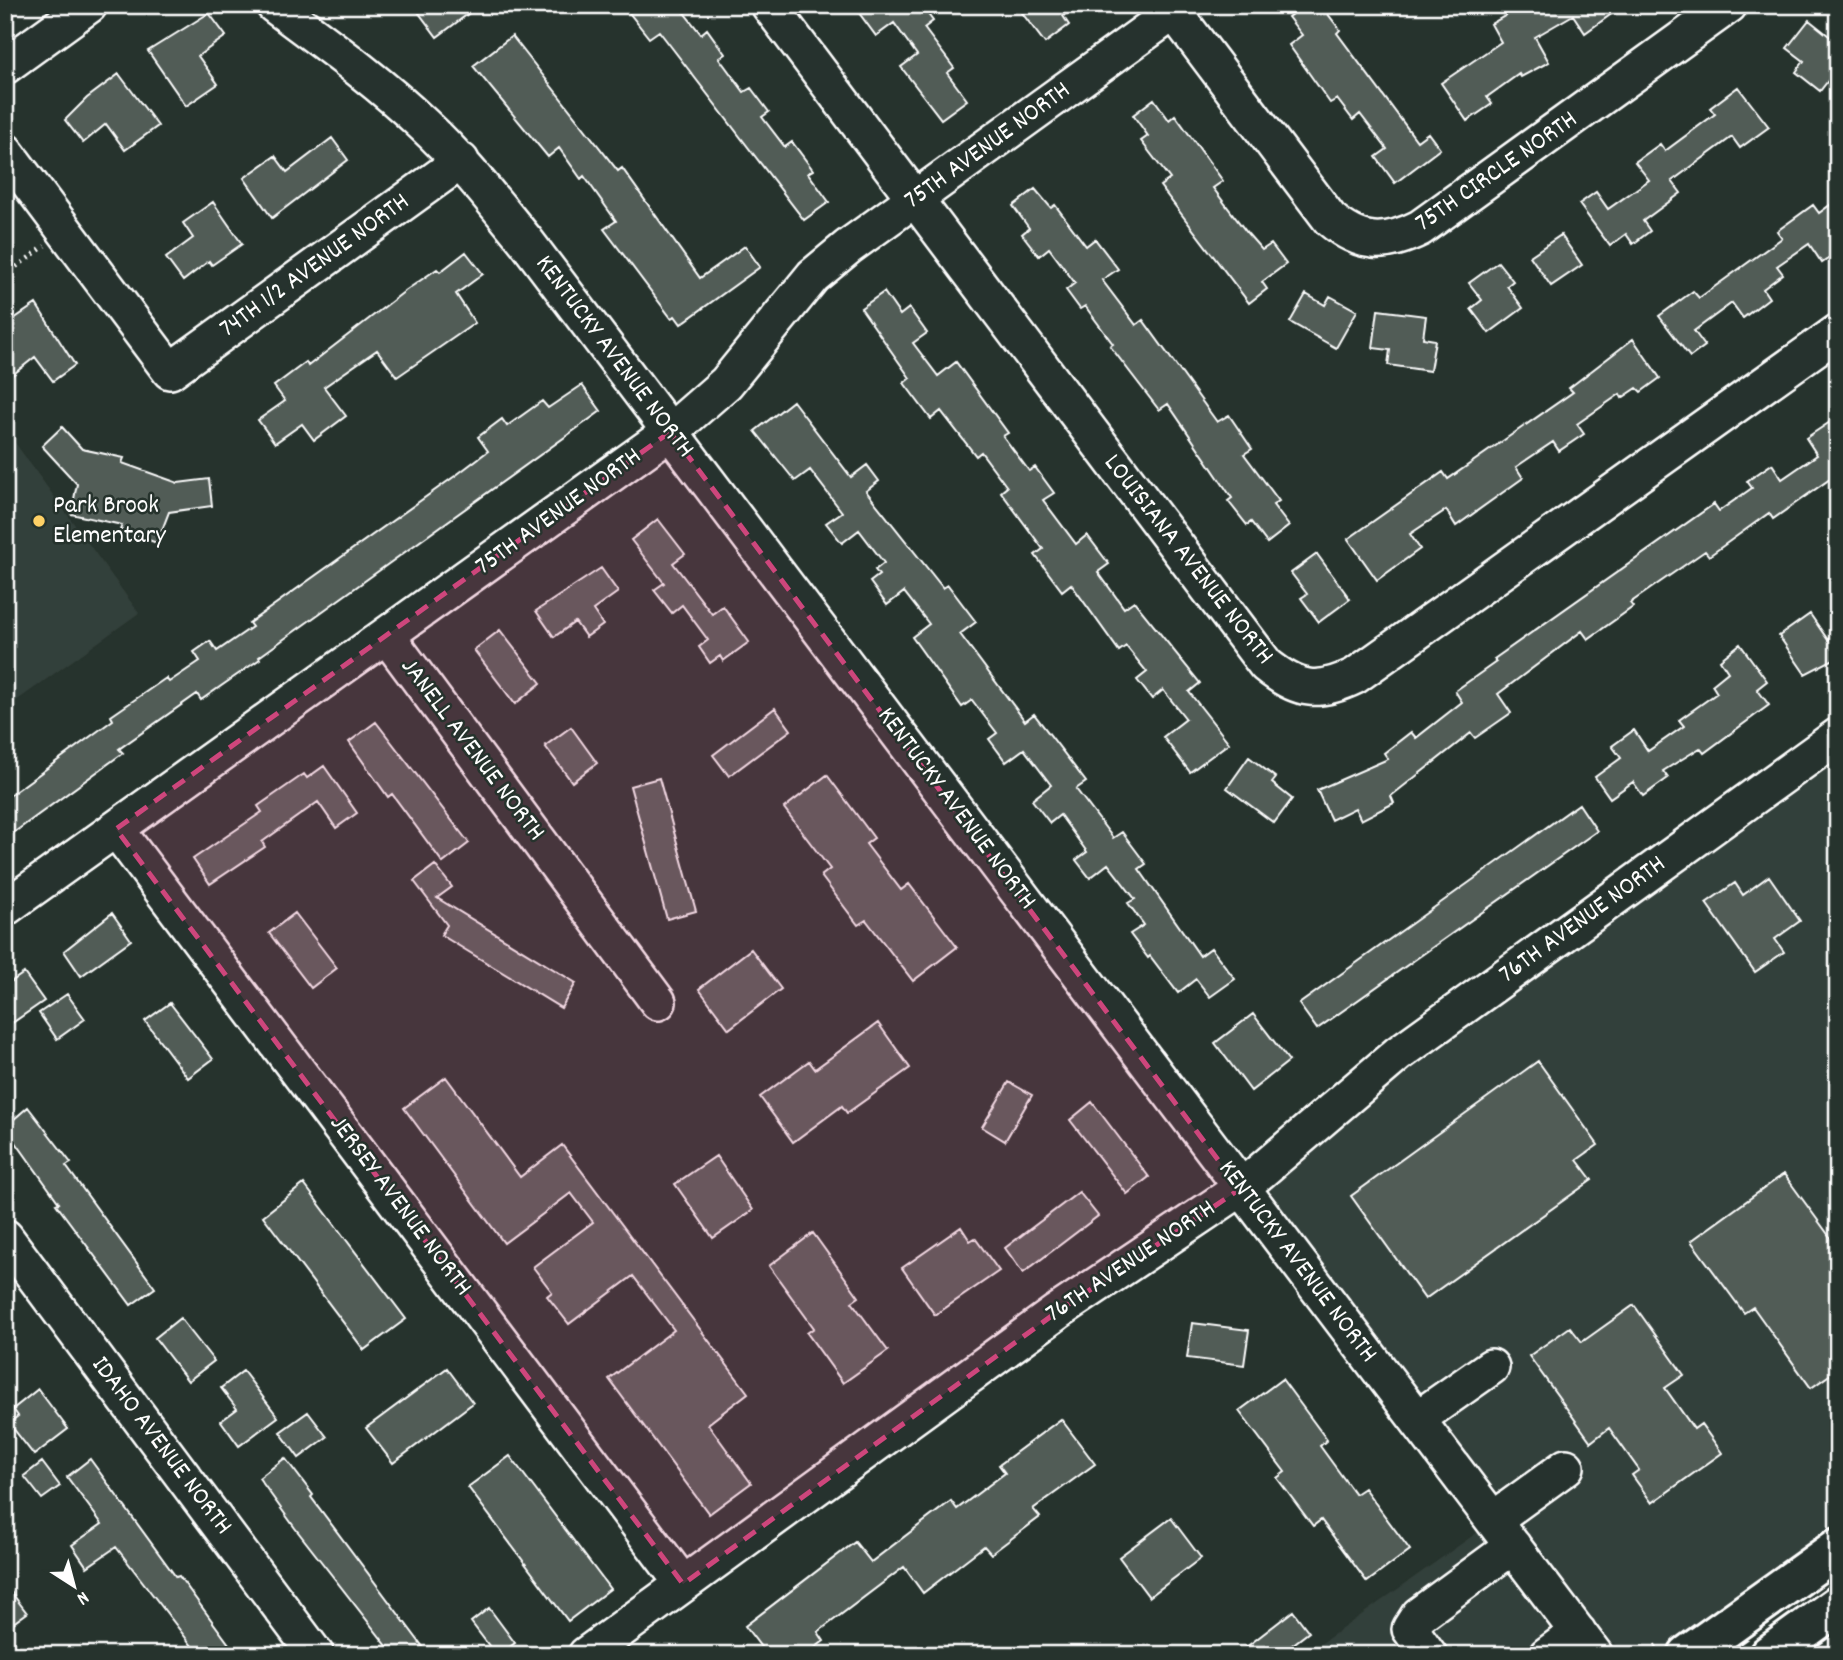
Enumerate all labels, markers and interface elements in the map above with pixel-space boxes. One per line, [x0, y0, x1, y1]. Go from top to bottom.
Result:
street label: 75TH AVENUE NORTH [897, 73, 1079, 219]
street label: 75TH CIRCLE NORTH [1408, 102, 1586, 242]
street label: 74TH 1/2 AVENUE NORTH [212, 184, 418, 348]
street label: KENTUCKY AVENUE NORTH [525, 248, 703, 466]
street label: 75TH AVENUE NORTH [468, 439, 650, 585]
street label: LOUISIANA AVENUE NORTH [1094, 447, 1282, 673]
place label: Park Brook Elementary [53, 488, 166, 555]
marker: Park Brook Elementary [31, 513, 47, 529]
street label: JANELL AVENUE NORTH [391, 650, 553, 850]
street label: KENTUCKY AVENUE NORTH [867, 700, 1045, 918]
street label: 76TH AVENUE NORTH [1492, 847, 1674, 993]
street label: JERSEY AVENUE NORTH [319, 1108, 481, 1304]
street label: KENTUCKY AVENUE NORTH [1208, 1153, 1386, 1371]
street label: 76TH AVENUE NORTH [1039, 1191, 1223, 1333]
street label: IDAHO AVENUE NORTH [81, 1349, 241, 1543]
north arrow [38, 1552, 108, 1622]
text: N [70, 1583, 94, 1611]

